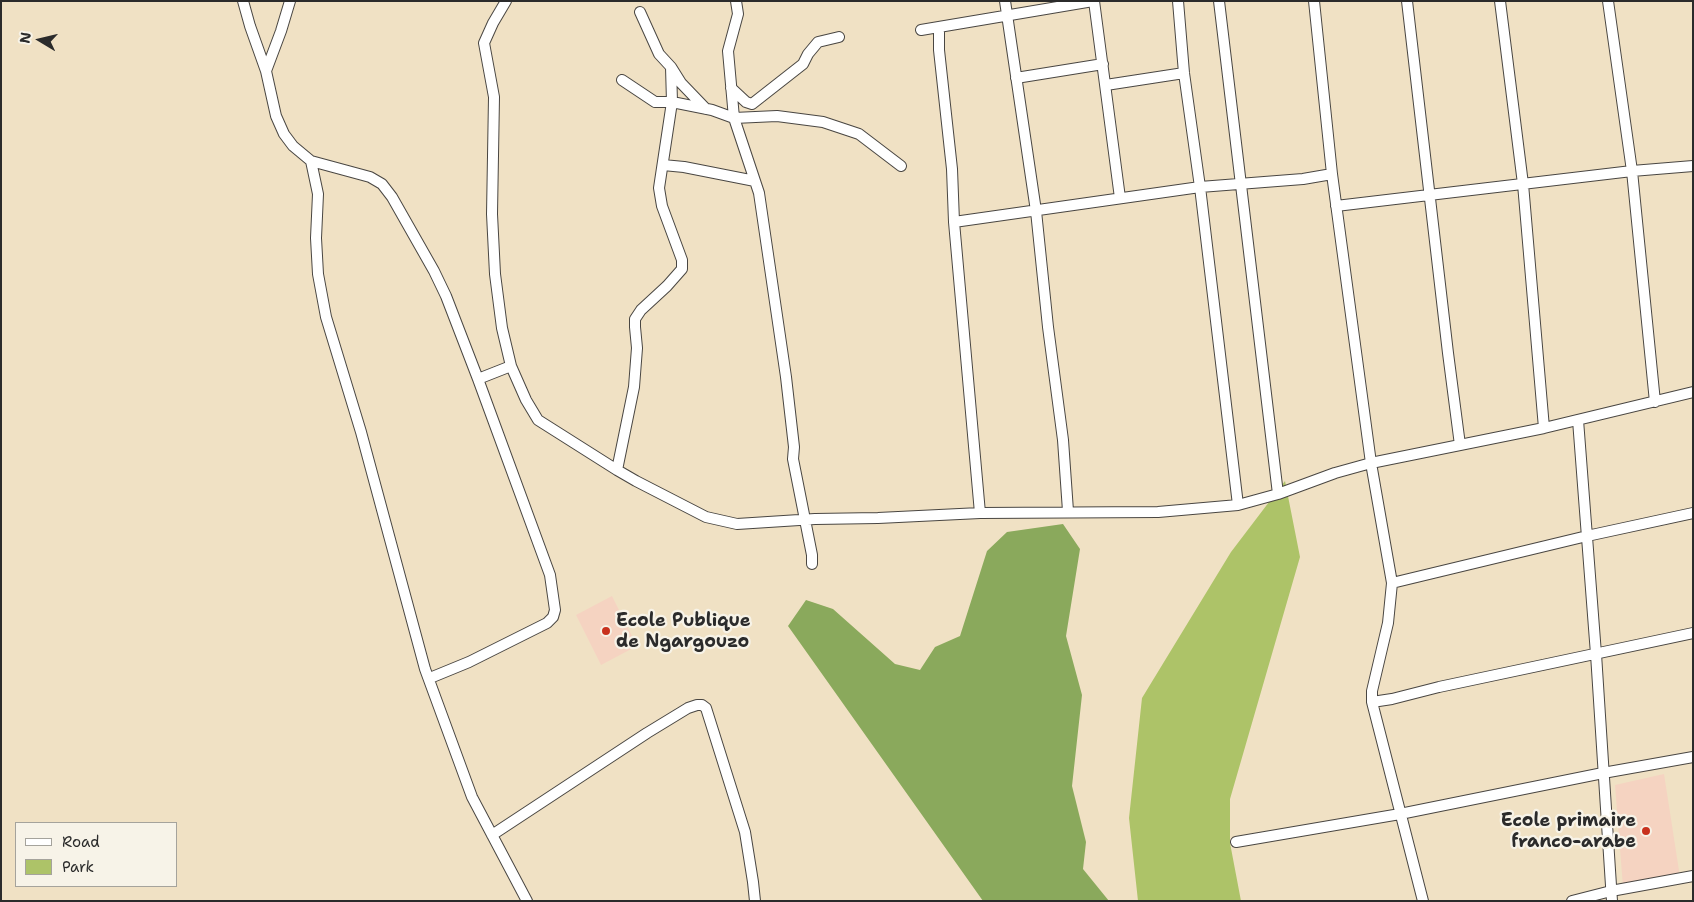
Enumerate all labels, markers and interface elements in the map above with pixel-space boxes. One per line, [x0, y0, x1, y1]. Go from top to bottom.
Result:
north arrow [15, 15, 65, 65]
text: N [15, 31, 35, 45]
place label: Ecole Publique de Ngargouzo [616, 610, 751, 652]
marker: Ecole Publique de Ngargouzo [600, 625, 612, 637]
place label: Ecole primaire franco-arabe [1501, 810, 1636, 852]
legend [15, 822, 178, 887]
marker: Ecole primaire franco-arabe [1640, 825, 1652, 837]
text: Road [62, 832, 100, 852]
text: Park [62, 857, 94, 877]

